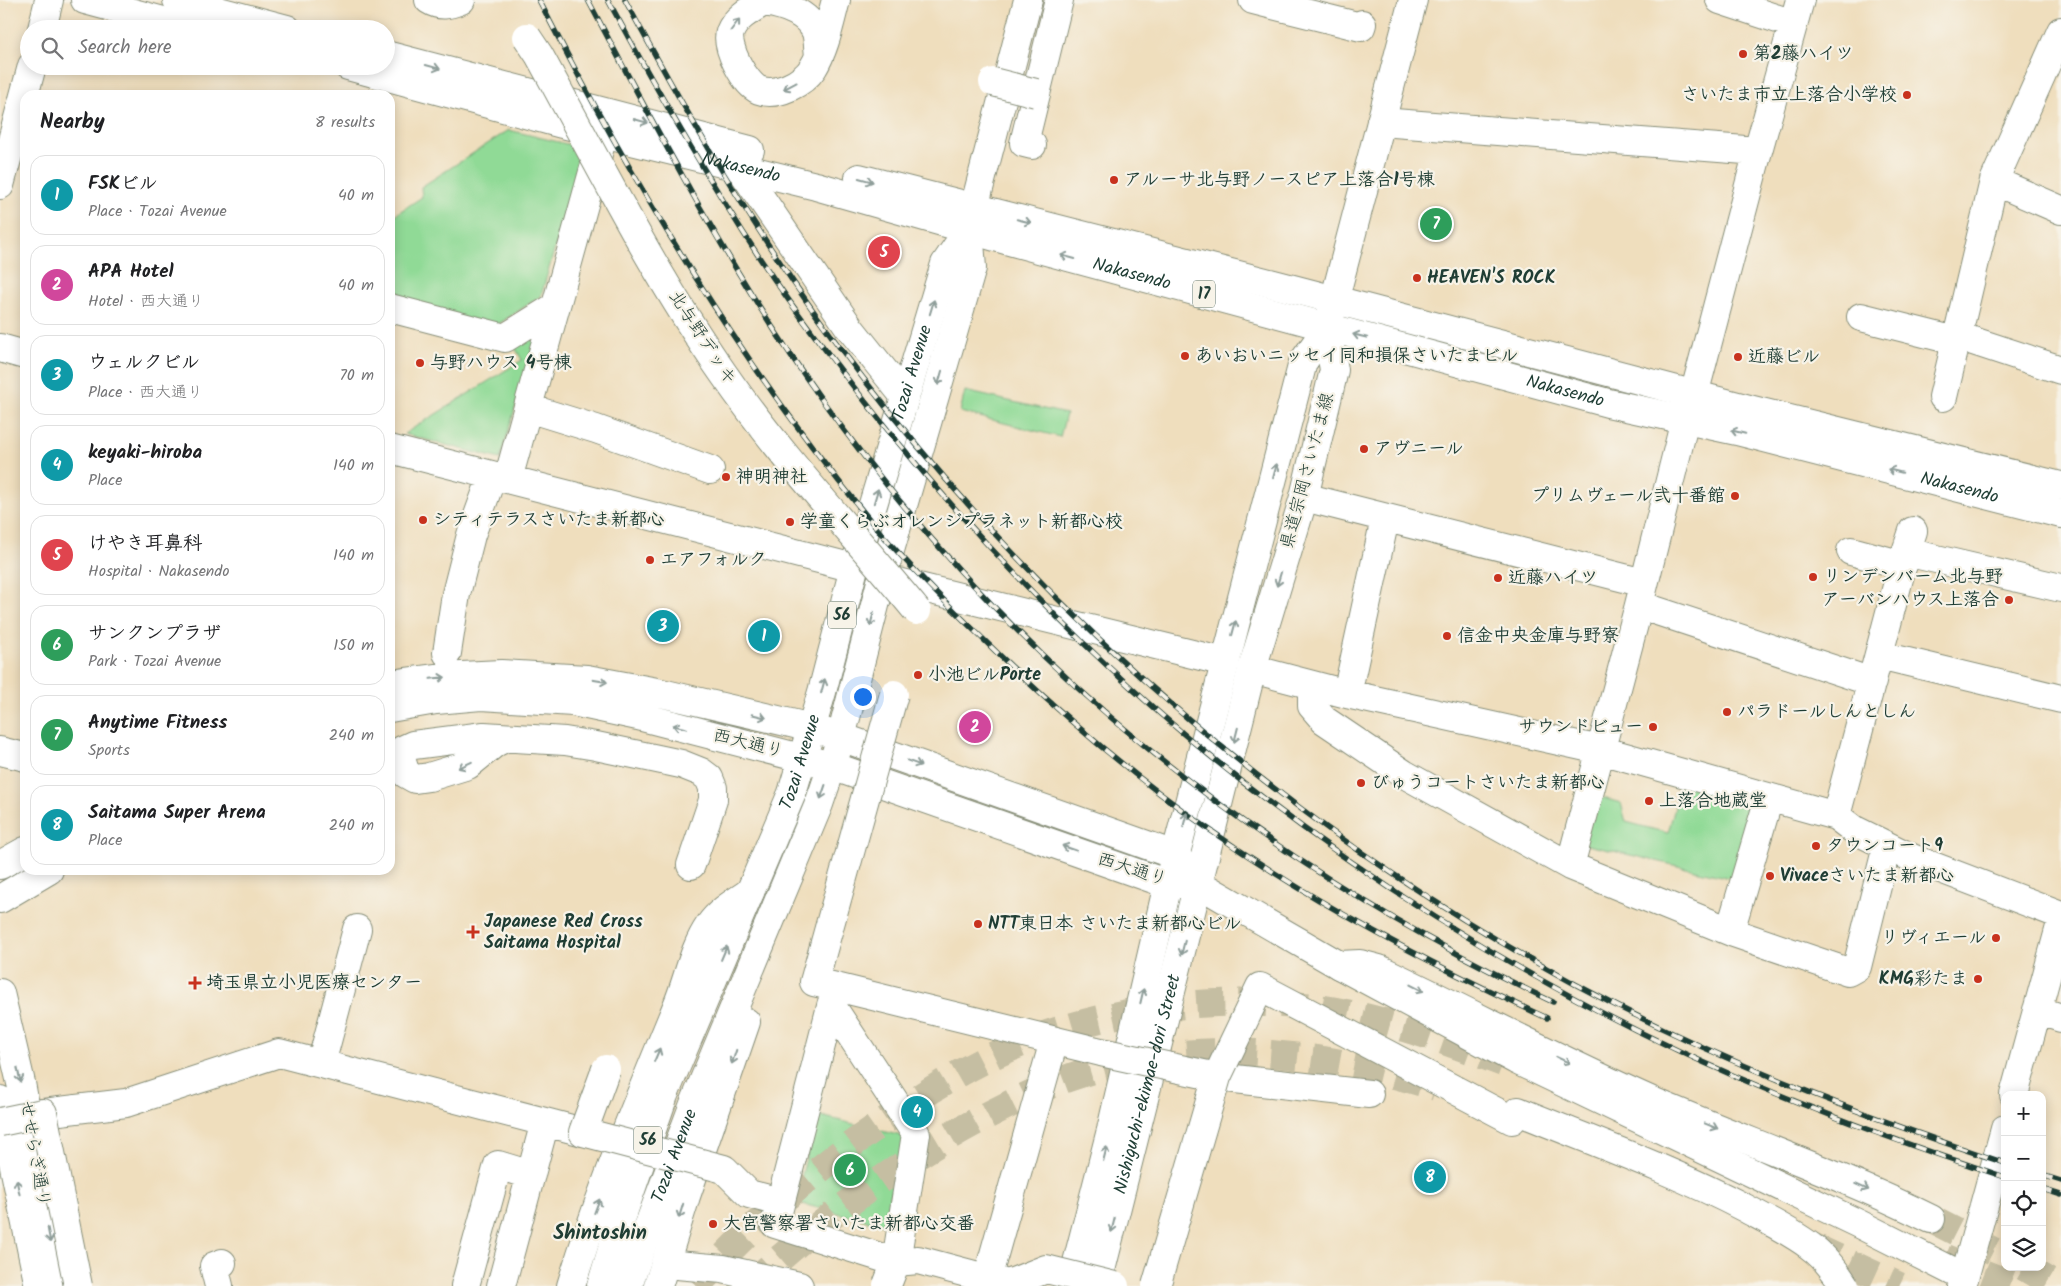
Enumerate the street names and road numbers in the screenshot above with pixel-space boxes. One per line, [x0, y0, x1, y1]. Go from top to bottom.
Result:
street label: Nakasendo [699, 144, 783, 191]
street label: Nakasendo [1089, 250, 1174, 299]
road number: 17 [1193, 280, 1215, 308]
street label: 北与野デッキ [660, 285, 744, 391]
street label: Tozai Avenue [884, 322, 940, 425]
street label: Nakasendo [1523, 367, 1608, 416]
street label: 県道宗岡さいたま線 [1273, 389, 1343, 553]
street label: Nakasendo [1917, 464, 2002, 512]
road number: 56 [828, 602, 856, 628]
street label: Tozai Avenue [772, 711, 829, 815]
street label: 西大通り [710, 721, 786, 767]
street label: 西大通り [1093, 845, 1171, 895]
street label: Nishiguchi-ekimae-dori Street [1106, 970, 1190, 1197]
street label: せせらぎ通り [10, 1098, 58, 1210]
street label: Tozai Avenue [644, 1105, 705, 1207]
road number: 56 [634, 1126, 662, 1154]

